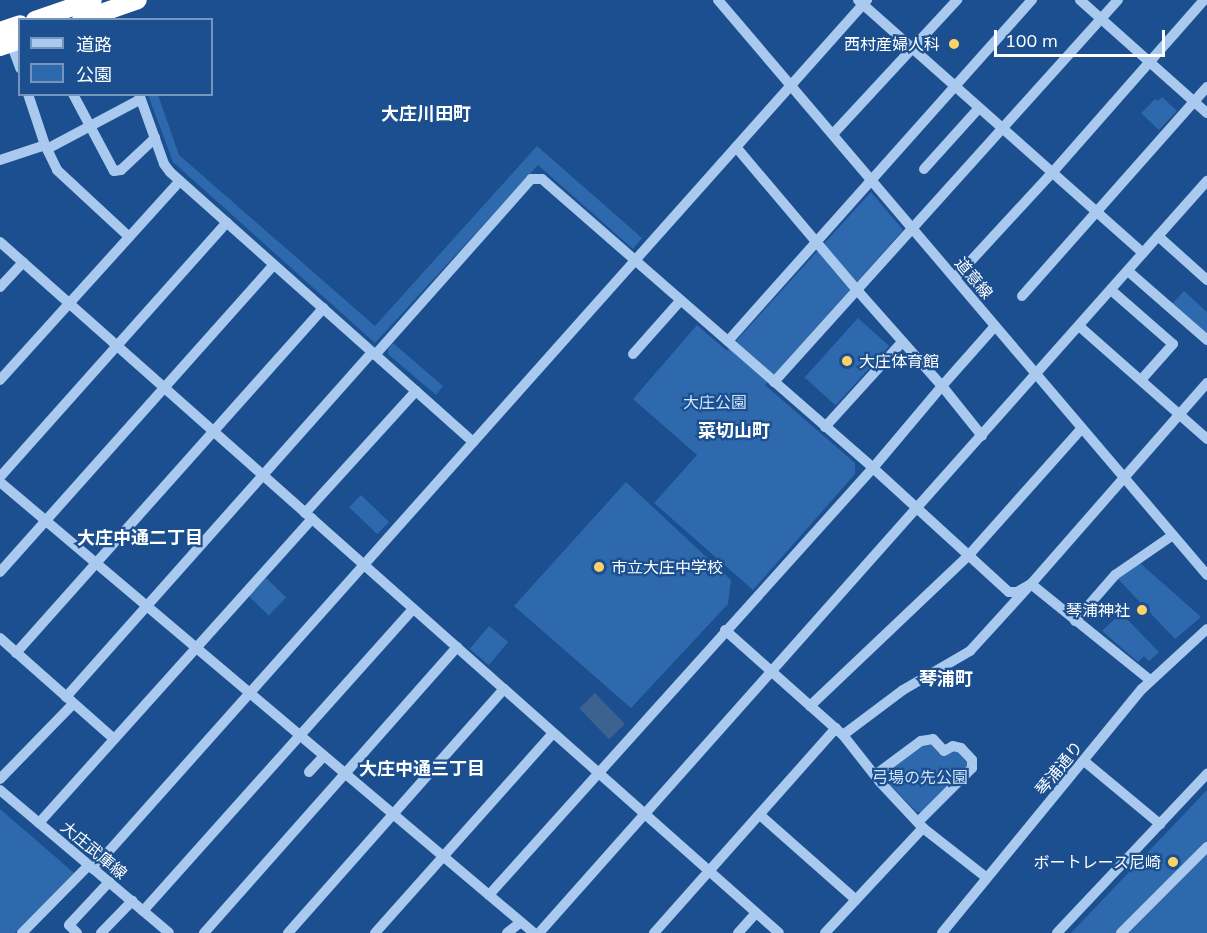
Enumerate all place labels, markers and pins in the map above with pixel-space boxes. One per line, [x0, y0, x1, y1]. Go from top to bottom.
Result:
place label: 西村産婦人科 [844, 34, 940, 54]
marker: 西村産婦人科 [945, 35, 963, 53]
place label: 大庄体育館 [859, 351, 939, 371]
marker: 大庄体育館 [840, 354, 854, 368]
place label: 市立大庄中学校 [611, 557, 723, 577]
marker: 市立大庄中学校 [592, 560, 606, 574]
place label: 琴浦神社 [1066, 600, 1130, 620]
marker: 琴浦神社 [1135, 603, 1149, 617]
place label: ボートレース尼崎 [1033, 852, 1161, 872]
marker: ボートレース尼崎 [1166, 855, 1180, 869]

